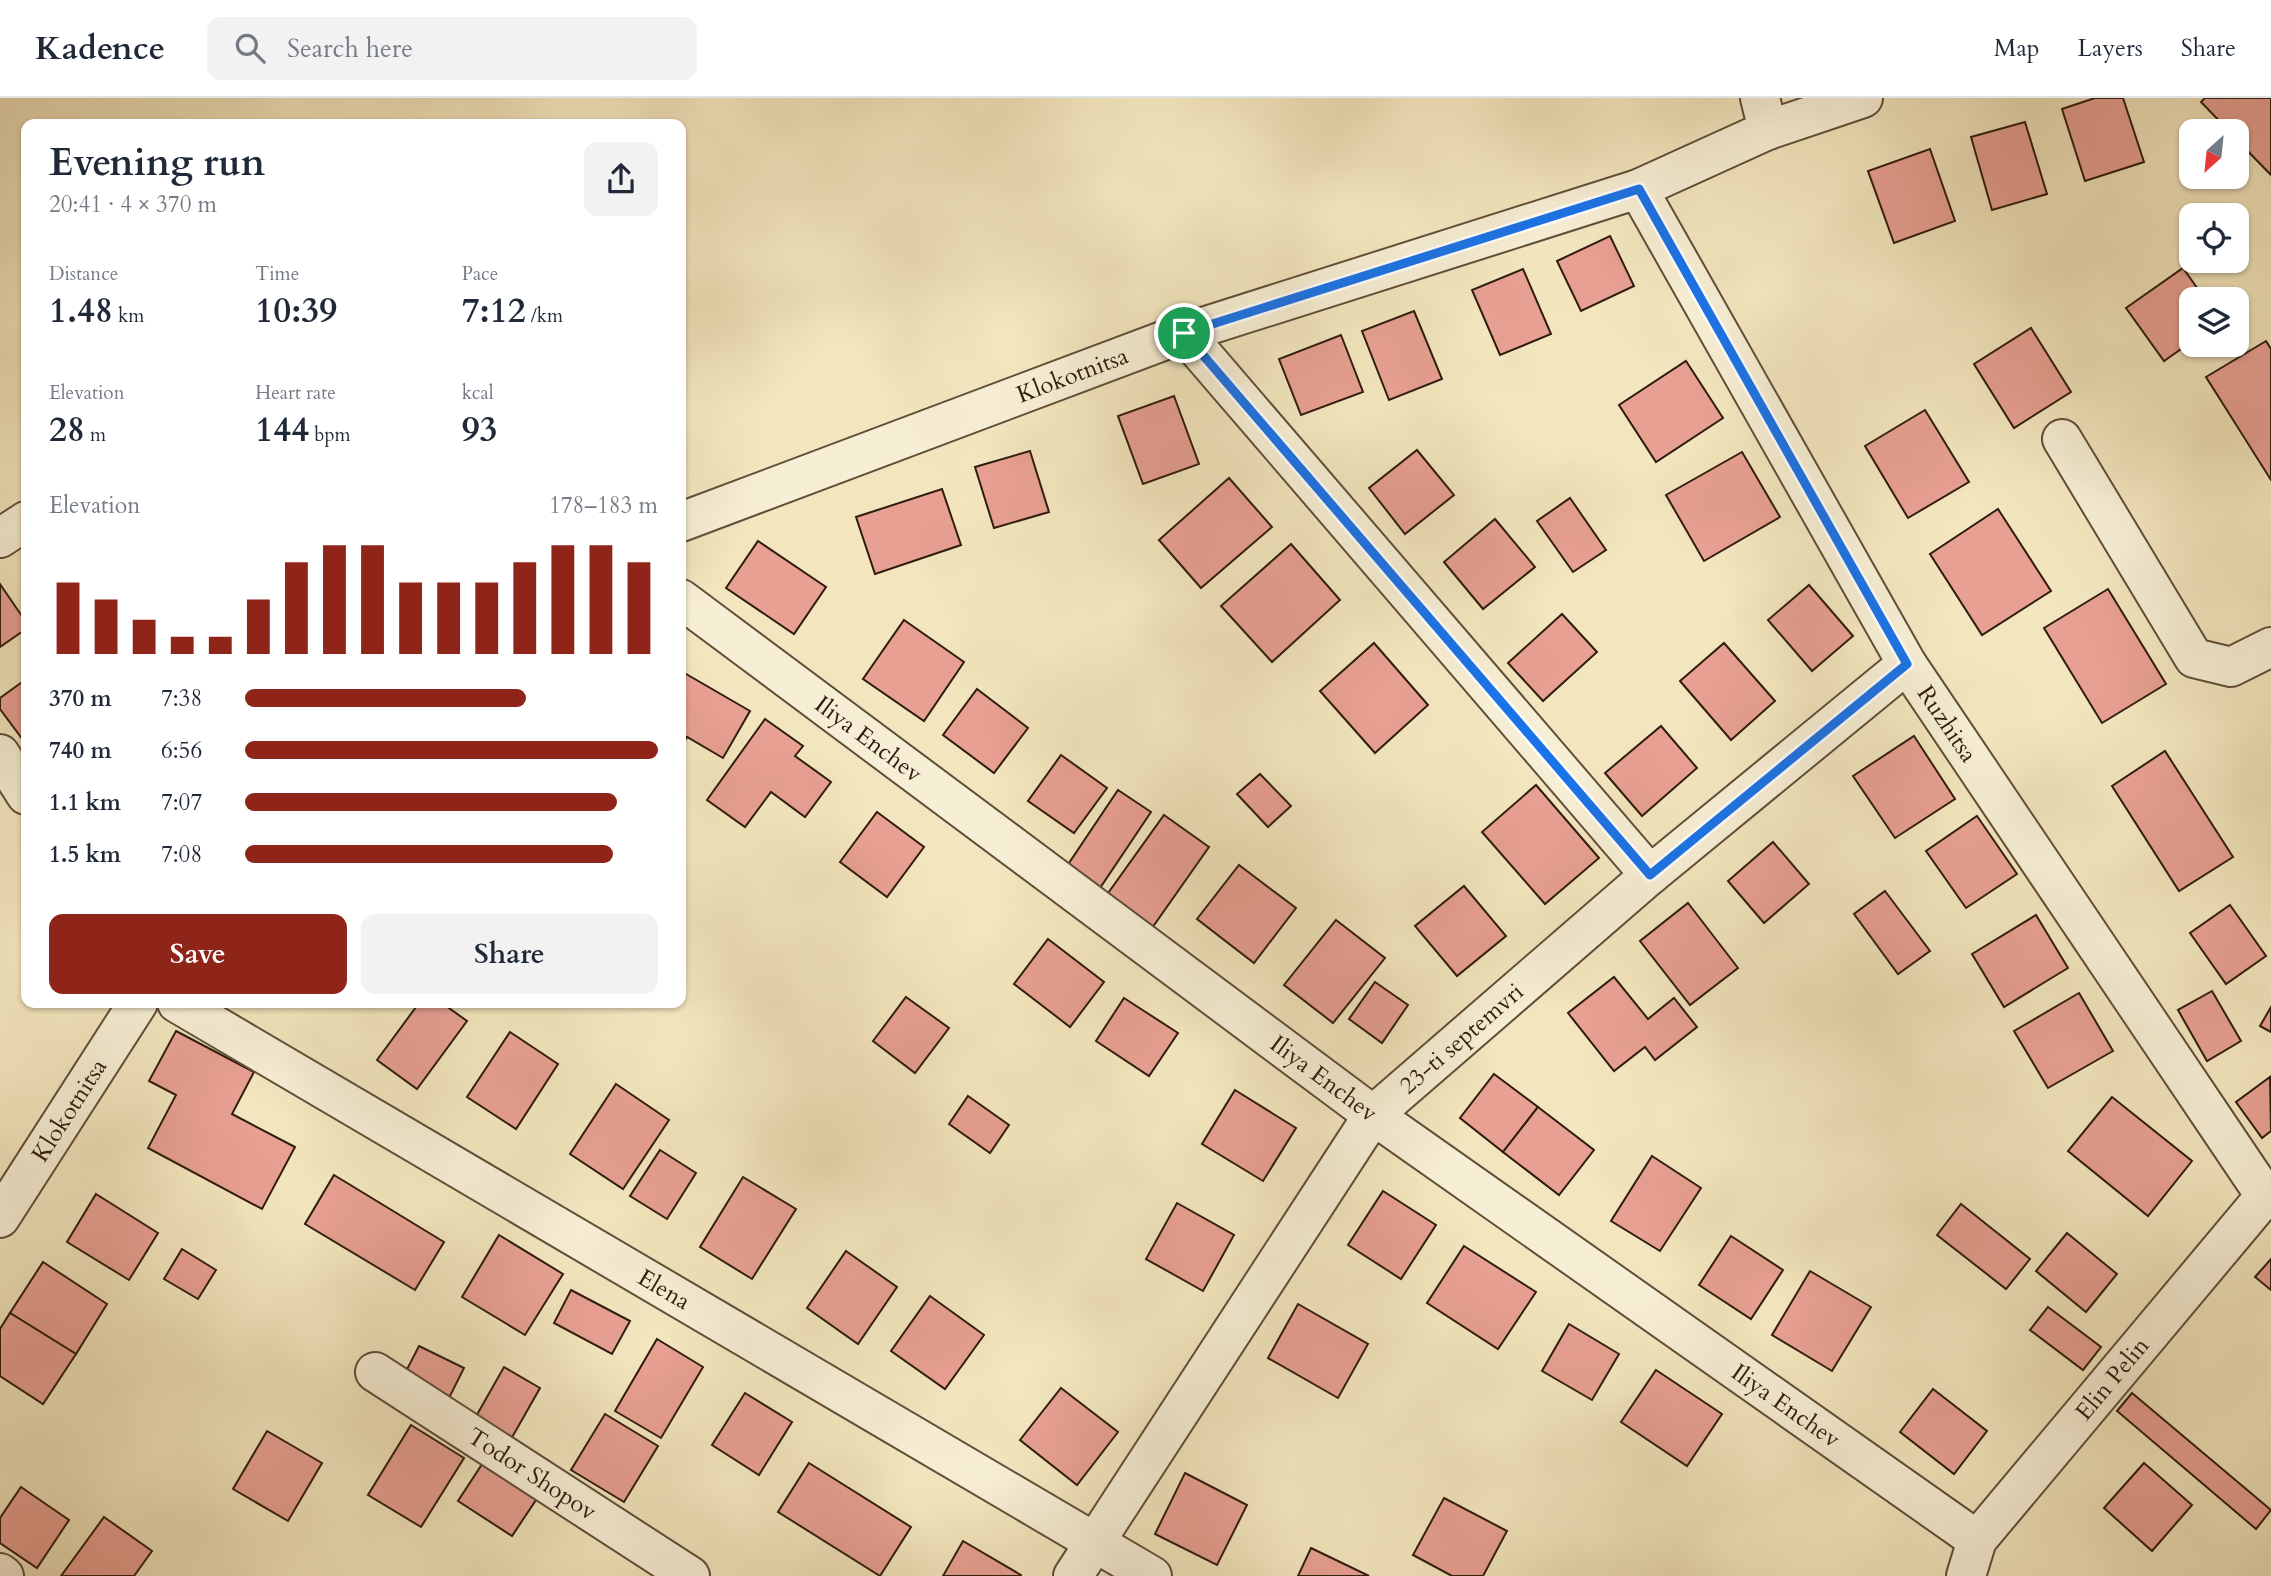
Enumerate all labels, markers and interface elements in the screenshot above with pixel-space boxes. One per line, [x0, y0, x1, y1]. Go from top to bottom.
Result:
search box [207, 17, 697, 80]
text: Kadence [35, 26, 165, 71]
icon: search [231, 29, 269, 67]
text: Search here [287, 31, 413, 66]
text: Map [1994, 32, 2040, 65]
text: Layers [2078, 32, 2143, 65]
text: Share [2181, 32, 2236, 65]
north arrow [2179, 119, 2249, 189]
map controls [2179, 119, 2249, 357]
text: Evening run [49, 137, 265, 189]
button: share [584, 142, 658, 216]
text: 20:41 · 4 × 370 m [49, 189, 217, 220]
button: locate [2179, 203, 2249, 273]
text: Distance [49, 261, 118, 287]
text: Time [255, 261, 299, 287]
text: Pace [462, 261, 498, 287]
text: 1.48 [49, 287, 113, 335]
text: 10:39 [255, 287, 337, 335]
text: 7:12 [462, 287, 526, 335]
button: layers [2179, 287, 2249, 357]
text: km [113, 303, 144, 329]
text: /km [526, 303, 563, 329]
pin [1154, 303, 1214, 363]
icon: arrive [1165, 314, 1203, 352]
street label: Klokotnitsa [1012, 339, 1134, 411]
text: Elevation [49, 380, 124, 406]
text: Heart rate [255, 380, 336, 406]
text: kcal [462, 380, 494, 406]
text: 28 [49, 406, 85, 454]
text: 144 [255, 406, 309, 454]
text: 93 [462, 406, 498, 454]
text: m [85, 422, 106, 448]
text: bpm [309, 422, 351, 448]
text: Elevation [49, 490, 140, 521]
text: 178–183 m [549, 490, 658, 521]
street label: Ruzhitsa [1909, 679, 1985, 770]
text: 370 m [49, 683, 112, 714]
text: 7:38 [161, 683, 202, 714]
street label: Iliya Enchev [808, 688, 929, 791]
text: 740 m [49, 735, 112, 766]
text: 6:56 [161, 735, 202, 766]
text: 1.1 km [49, 787, 121, 818]
text: 7:07 [161, 787, 202, 818]
text: 1.5 km [49, 839, 121, 870]
text: 7:08 [161, 839, 202, 870]
button: Save [49, 914, 347, 994]
button: Share [361, 914, 658, 994]
street label: 23-ti septemvri [1393, 976, 1531, 1102]
street label: Iliya Enchev [1263, 1028, 1385, 1130]
street label: Klokotnitsa [24, 1052, 115, 1169]
street label: Elena [631, 1261, 697, 1318]
street label: Elin Pelin [2068, 1330, 2157, 1428]
street label: Iliya Enchev [1724, 1356, 1847, 1456]
street label: Todor Shopov [461, 1420, 603, 1529]

